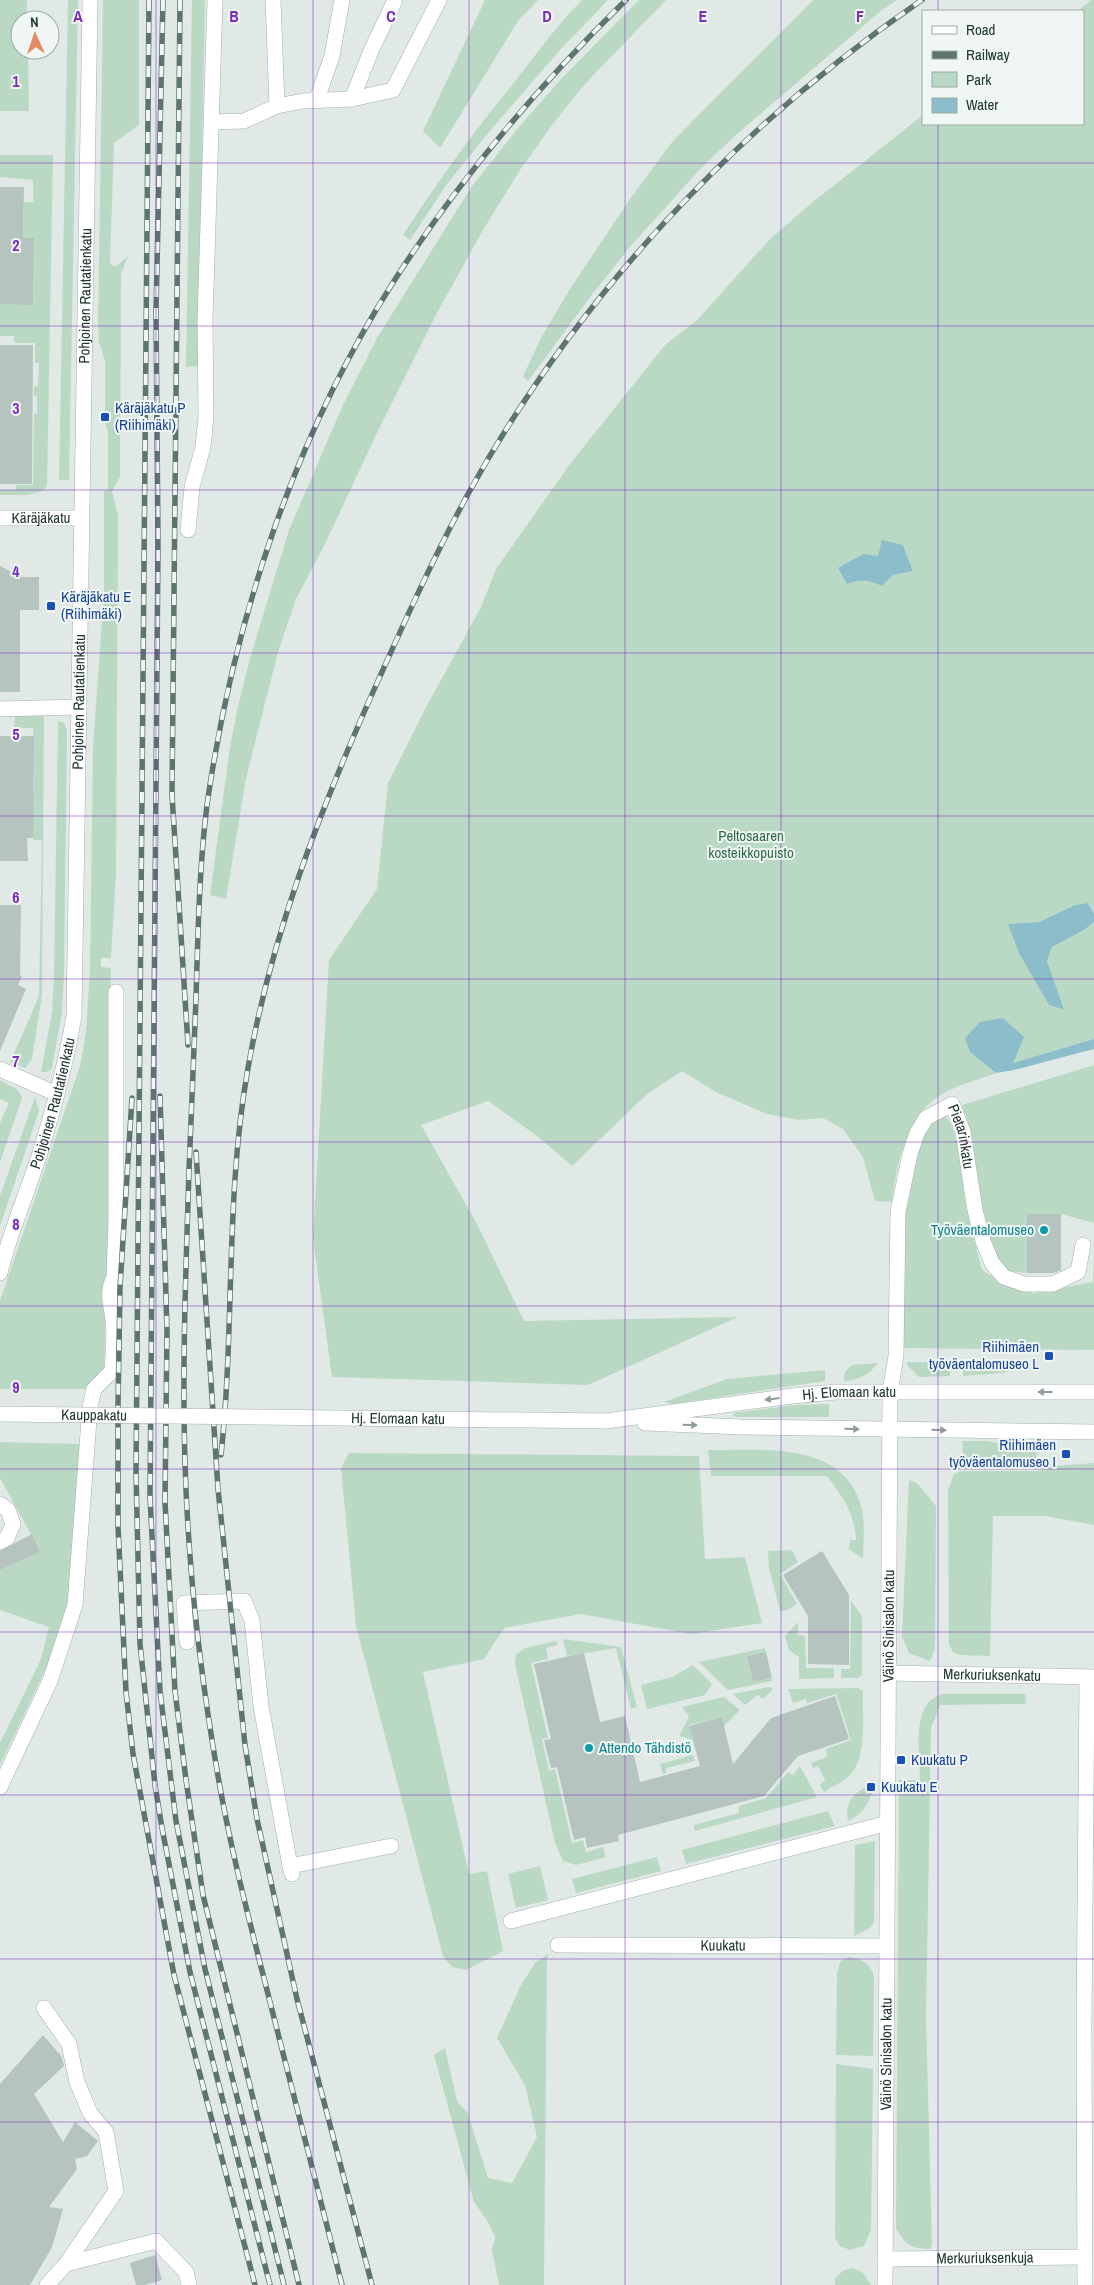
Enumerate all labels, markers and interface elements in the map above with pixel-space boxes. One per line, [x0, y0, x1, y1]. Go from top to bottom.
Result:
text: A [73, 5, 83, 27]
text: B [229, 5, 239, 27]
text: C [386, 5, 396, 27]
text: D [542, 5, 552, 27]
text: E [699, 5, 708, 27]
text: F [856, 5, 864, 27]
north arrow [10, 10, 60, 60]
legend [922, 10, 1084, 125]
text: N [30, 13, 39, 31]
text: Road [966, 19, 995, 40]
text: Railway [966, 44, 1011, 65]
text: Park [966, 69, 992, 90]
text: 1 [12, 70, 20, 92]
text: Water [966, 94, 998, 115]
street label: Pohjoinen Rautatienkatu [73, 228, 96, 364]
text: 2 [12, 234, 20, 256]
text: 3 [12, 397, 20, 419]
place label: Käräjäkatu P (Riihimäki) [115, 397, 185, 435]
marker: Käräjäkatu P (Riihimäki) [99, 411, 111, 423]
street label: Käräjäkatu [12, 507, 70, 528]
text: 4 [12, 560, 20, 582]
place label: Käräjäkatu E (Riihimäki) [61, 586, 131, 624]
marker: Käräjäkatu E (Riihimäki) [45, 600, 57, 612]
street label: Pohjoinen Rautatienkatu [67, 634, 90, 770]
text: 5 [12, 723, 20, 745]
park label: Peltosaaren kosteikkopuisto [708, 825, 794, 863]
text: 6 [12, 886, 20, 908]
street label: Pohjoinen Rautatienkatu [24, 1036, 80, 1172]
text: 7 [12, 1050, 20, 1072]
street label: Pietarinkatu [943, 1101, 980, 1170]
text: 8 [12, 1213, 20, 1235]
place label: Työväentalomuseo [931, 1219, 1034, 1240]
marker: Työväentalomuseo [1038, 1224, 1050, 1236]
place label: Riihimäen työväentalomuseo L [929, 1336, 1039, 1374]
marker: Riihimäen työväentalomuseo L [1043, 1350, 1055, 1362]
text: 9 [12, 1376, 20, 1398]
street label: Hj. Elomaan katu [801, 1381, 896, 1405]
one-way arrow [1037, 1388, 1053, 1396]
one-way arrow [764, 1395, 780, 1403]
street label: Kauppakatu [61, 1404, 127, 1425]
street label: Hj. Elomaan katu [351, 1407, 445, 1429]
one-way arrow [682, 1421, 698, 1429]
one-way arrow [844, 1425, 860, 1433]
one-way arrow [931, 1426, 947, 1434]
place label: Riihimäen työväentalomuseo I [949, 1434, 1056, 1472]
marker: Riihimäen työväentalomuseo I [1060, 1448, 1072, 1460]
street label: Väinö Sinisalon katu [877, 1570, 899, 1682]
street label: Merkuriuksenkatu [943, 1663, 1041, 1686]
place label: Attendo Tähdistö [598, 1737, 692, 1758]
marker: Attendo Tähdistö [583, 1742, 595, 1754]
place label: Kuukatu P [911, 1749, 968, 1770]
marker: Kuukatu P [895, 1754, 907, 1766]
place label: Kuukatu E [881, 1776, 938, 1797]
marker: Kuukatu E [865, 1781, 877, 1793]
street label: Kuukatu [700, 1934, 746, 1956]
street label: Väinö Sinisalon katu [875, 1998, 897, 2110]
street label: Merkuriuksenkuja [936, 2247, 1034, 2268]

